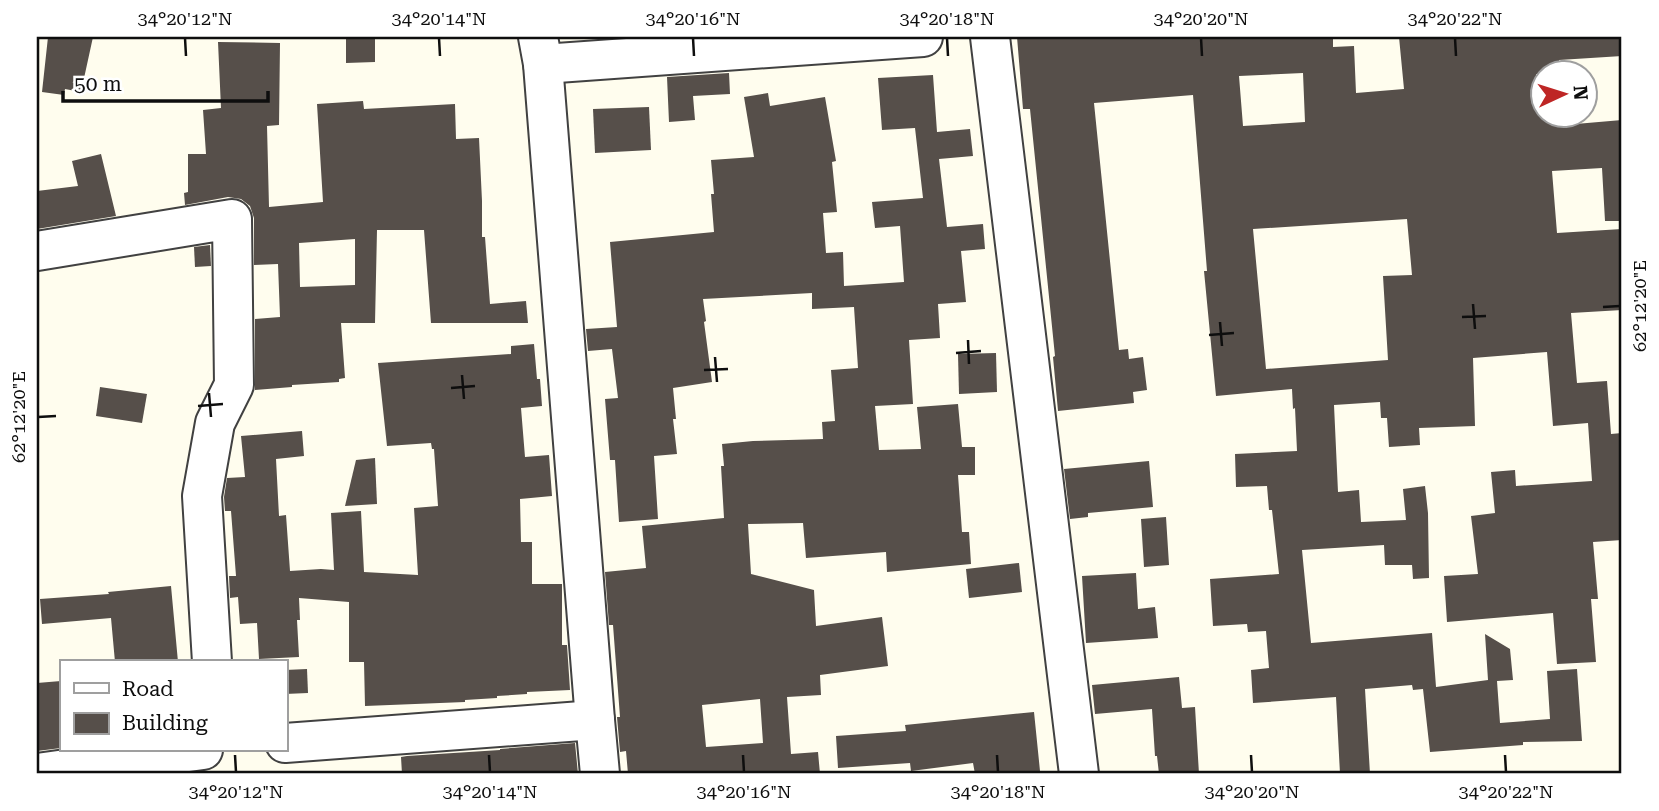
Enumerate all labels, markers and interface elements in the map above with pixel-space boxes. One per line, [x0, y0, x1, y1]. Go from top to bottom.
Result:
text: 34°20'12"N [138, 8, 232, 29]
text: 34°20'14"N [392, 8, 486, 29]
text: 34°20'16"N [646, 8, 740, 29]
text: 34°20'18"N [900, 8, 994, 29]
text: 34°20'20"N [1154, 8, 1248, 29]
text: 34°20'22"N [1408, 8, 1502, 29]
scale bar [63, 60, 268, 104]
north arrow [1530, 60, 1600, 130]
text: 50 m [74, 72, 122, 96]
text: N [1568, 85, 1592, 101]
text: 62°12'20"E [1629, 260, 1650, 352]
text: 62°12'20"E [8, 371, 29, 463]
legend [60, 660, 287, 752]
text: Road [122, 677, 174, 701]
text: Building [122, 711, 208, 735]
text: 34°20'12"N [189, 781, 283, 802]
text: 34°20'14"N [443, 781, 537, 802]
text: 34°20'16"N [697, 781, 791, 802]
text: 34°20'18"N [951, 781, 1045, 802]
text: 34°20'20"N [1205, 781, 1299, 802]
text: 34°20'22"N [1459, 781, 1553, 802]

